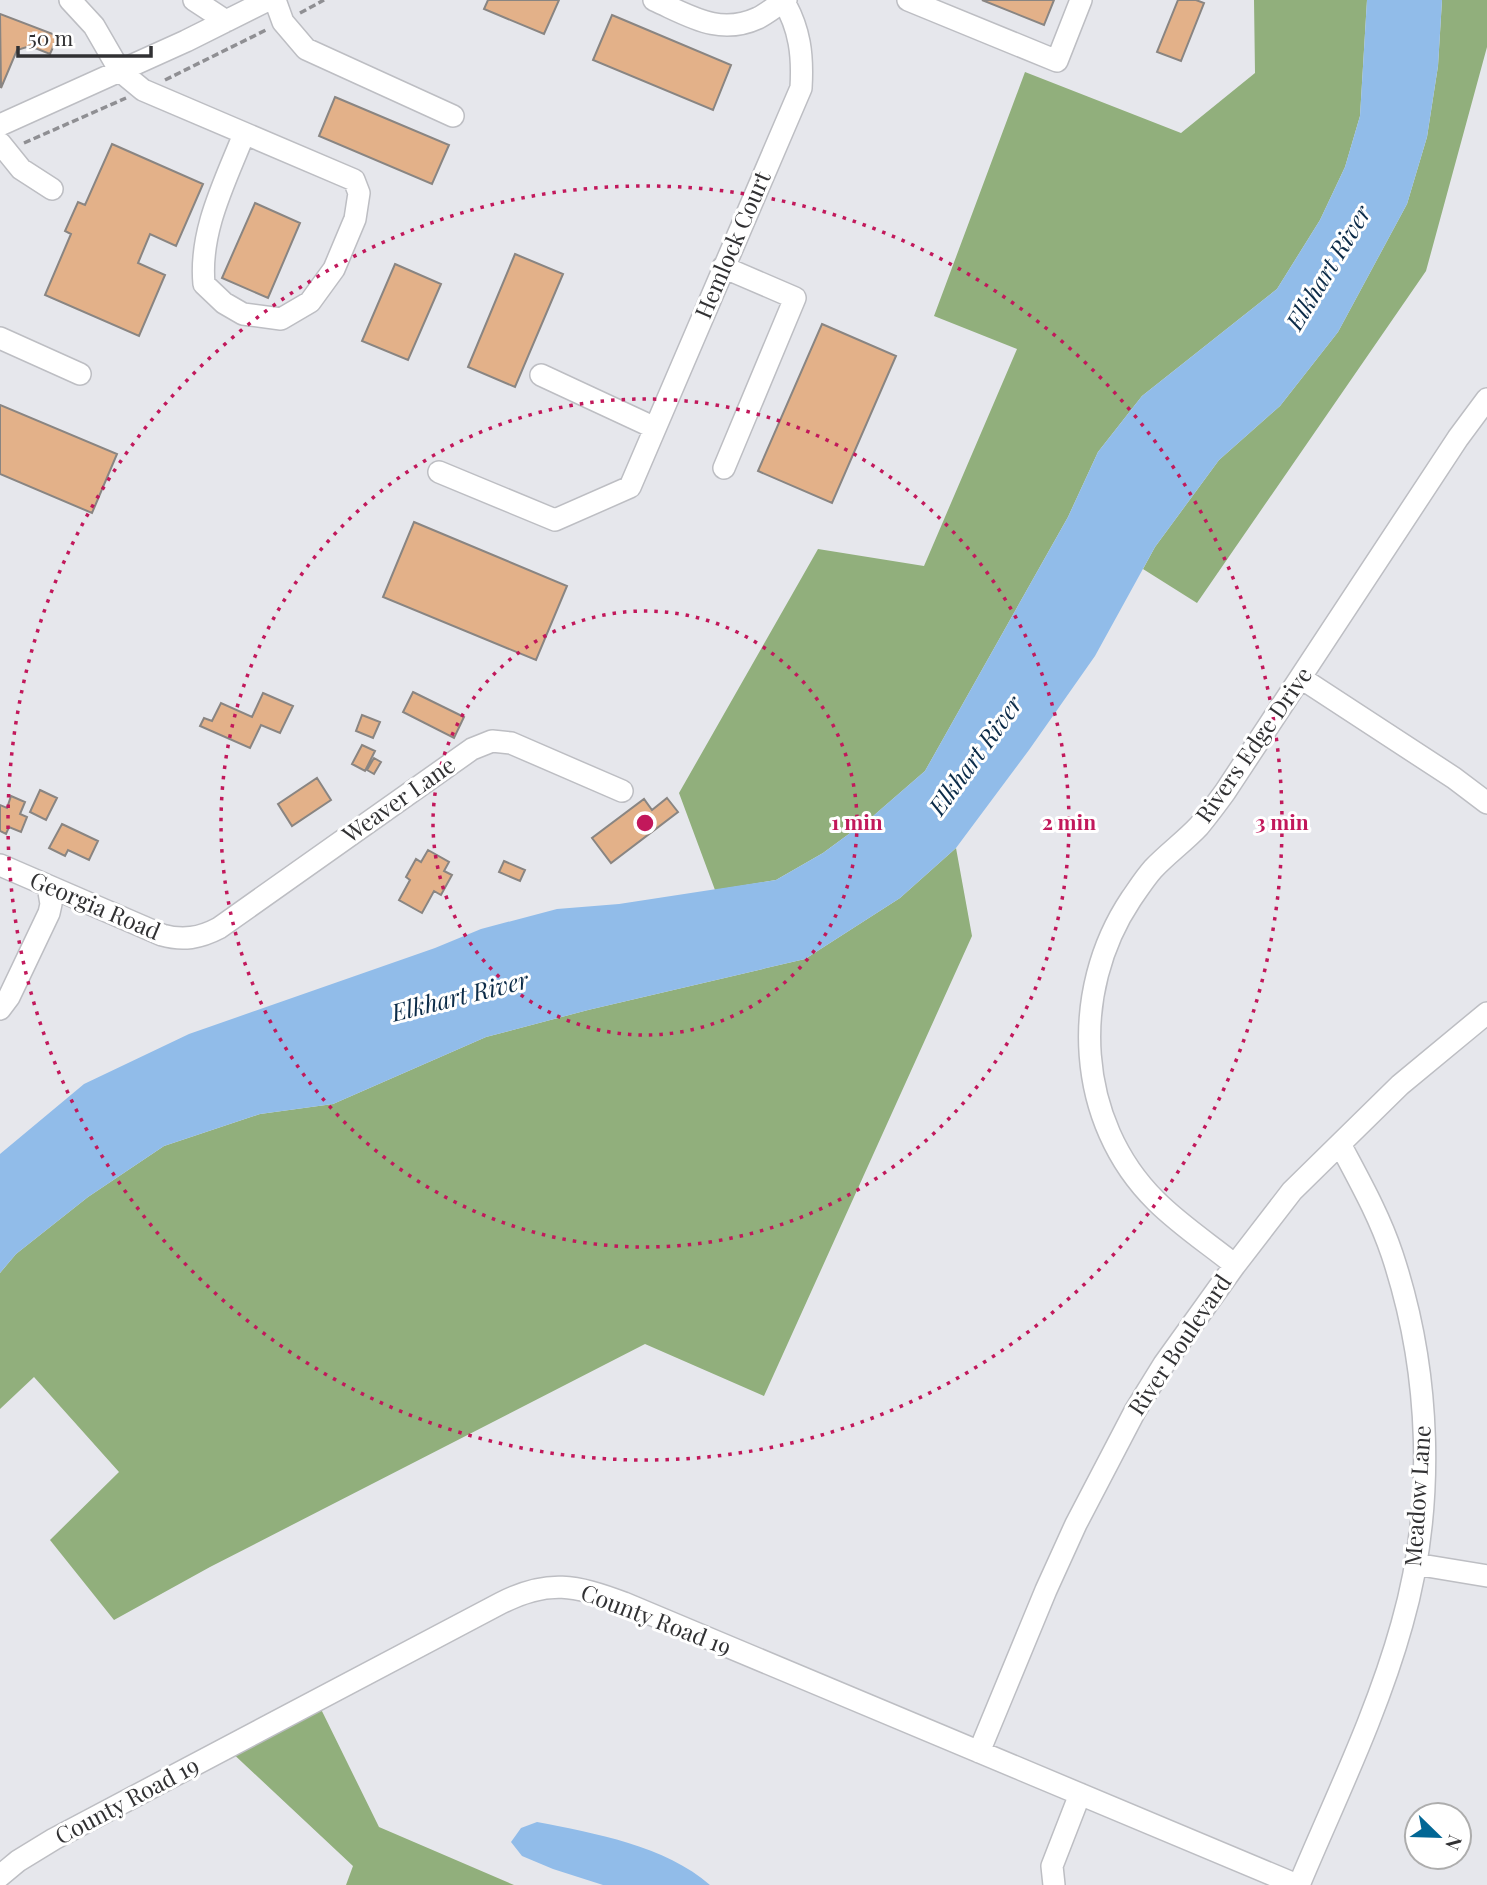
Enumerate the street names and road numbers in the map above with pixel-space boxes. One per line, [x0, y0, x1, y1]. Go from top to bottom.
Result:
street label: Hemlock Court [687, 165, 777, 323]
street label: Rivers Edge Drive [1187, 660, 1318, 828]
street label: Weaver Lane [335, 749, 461, 850]
street label: Georgia Road [26, 863, 166, 946]
street label: River Boulevard [1120, 1268, 1237, 1421]
street label: Meadow Lane [1396, 1424, 1437, 1568]
street label: County Road 19 [577, 1576, 736, 1661]
street label: County Road 19 [49, 1749, 204, 1851]

